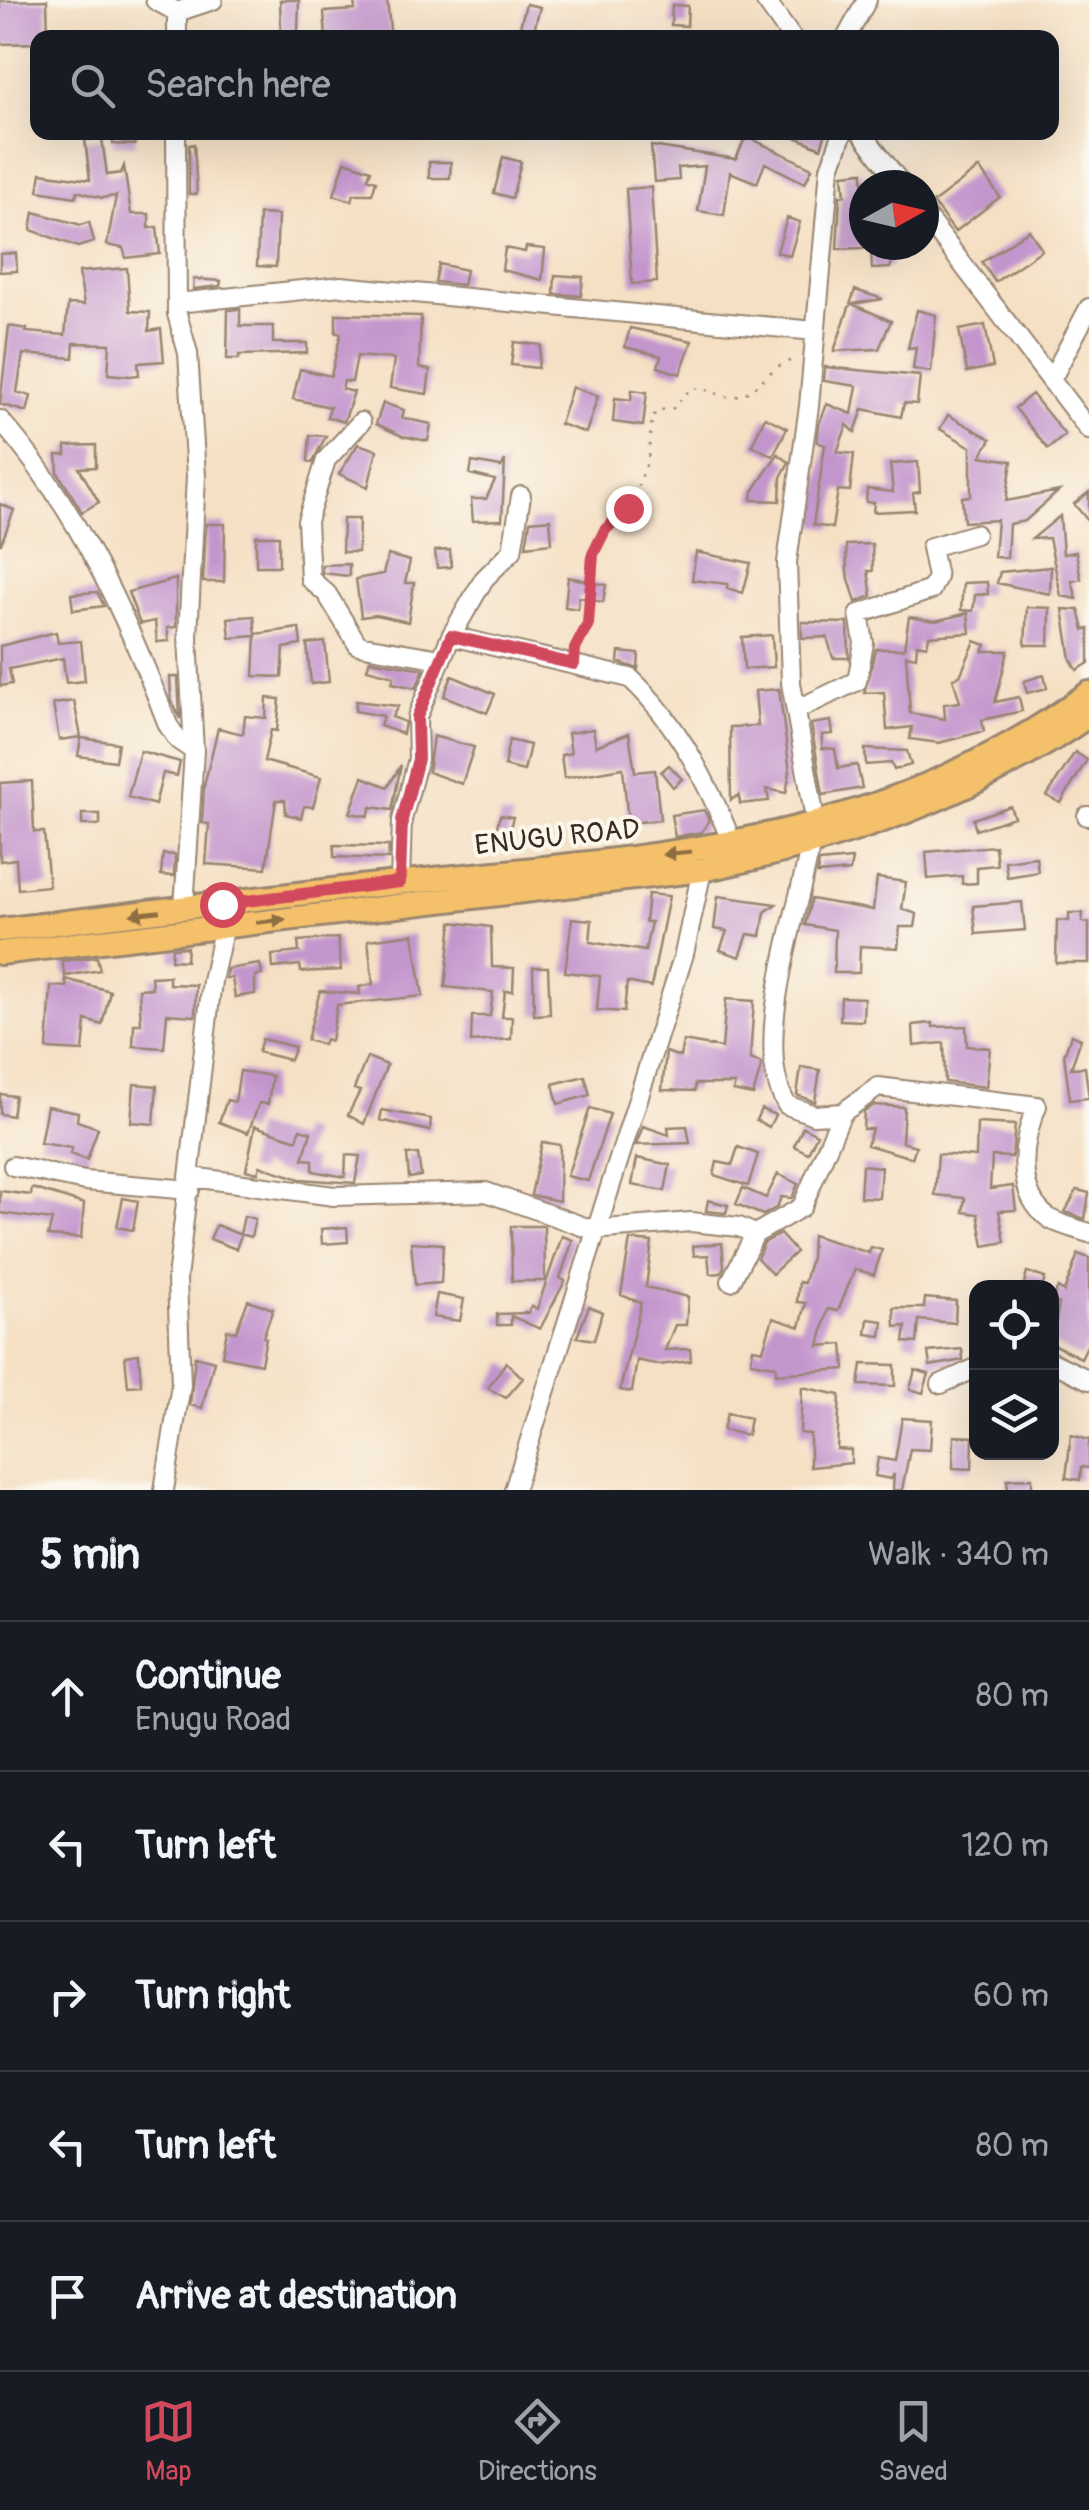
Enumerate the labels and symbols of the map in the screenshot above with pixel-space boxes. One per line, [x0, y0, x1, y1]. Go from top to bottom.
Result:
north arrow [849, 170, 939, 260]
route end [606, 486, 652, 532]
street label: ENUGU ROAD [473, 811, 641, 864]
one-way arrow [660, 845, 692, 861]
route start [200, 882, 246, 928]
one-way arrow [129, 905, 160, 921]
one-way arrow [255, 913, 287, 929]

